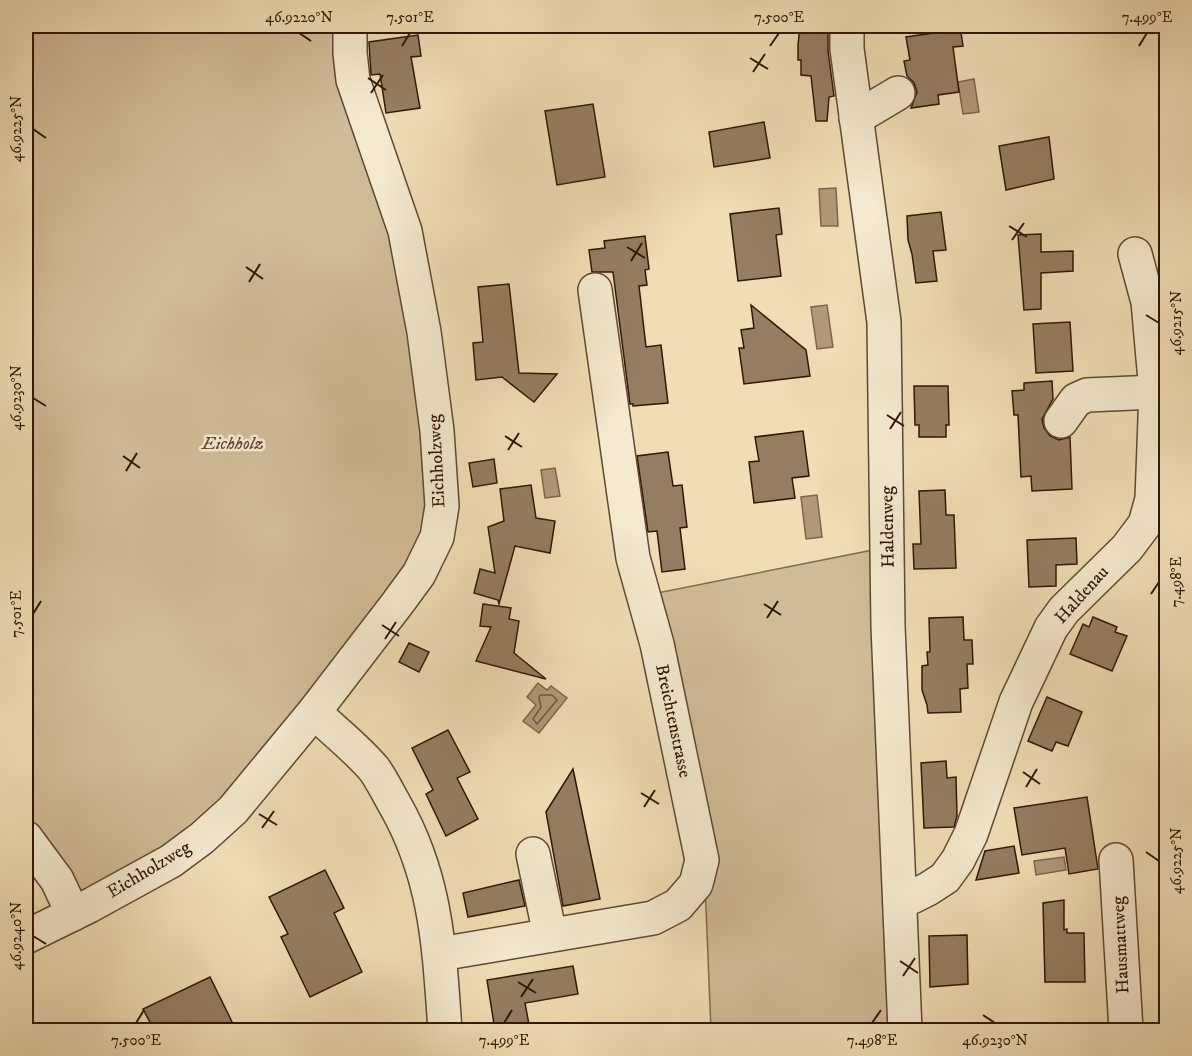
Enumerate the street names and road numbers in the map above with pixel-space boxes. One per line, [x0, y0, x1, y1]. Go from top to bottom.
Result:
street label: Eichholzweg [424, 413, 450, 508]
street label: Haldenweg [876, 486, 900, 568]
street label: Haldenau [1050, 561, 1114, 629]
street label: Breichtenstrasse [650, 662, 696, 780]
street label: Eichholzweg [103, 836, 195, 904]
street label: Hausmattweg [1107, 895, 1135, 994]

